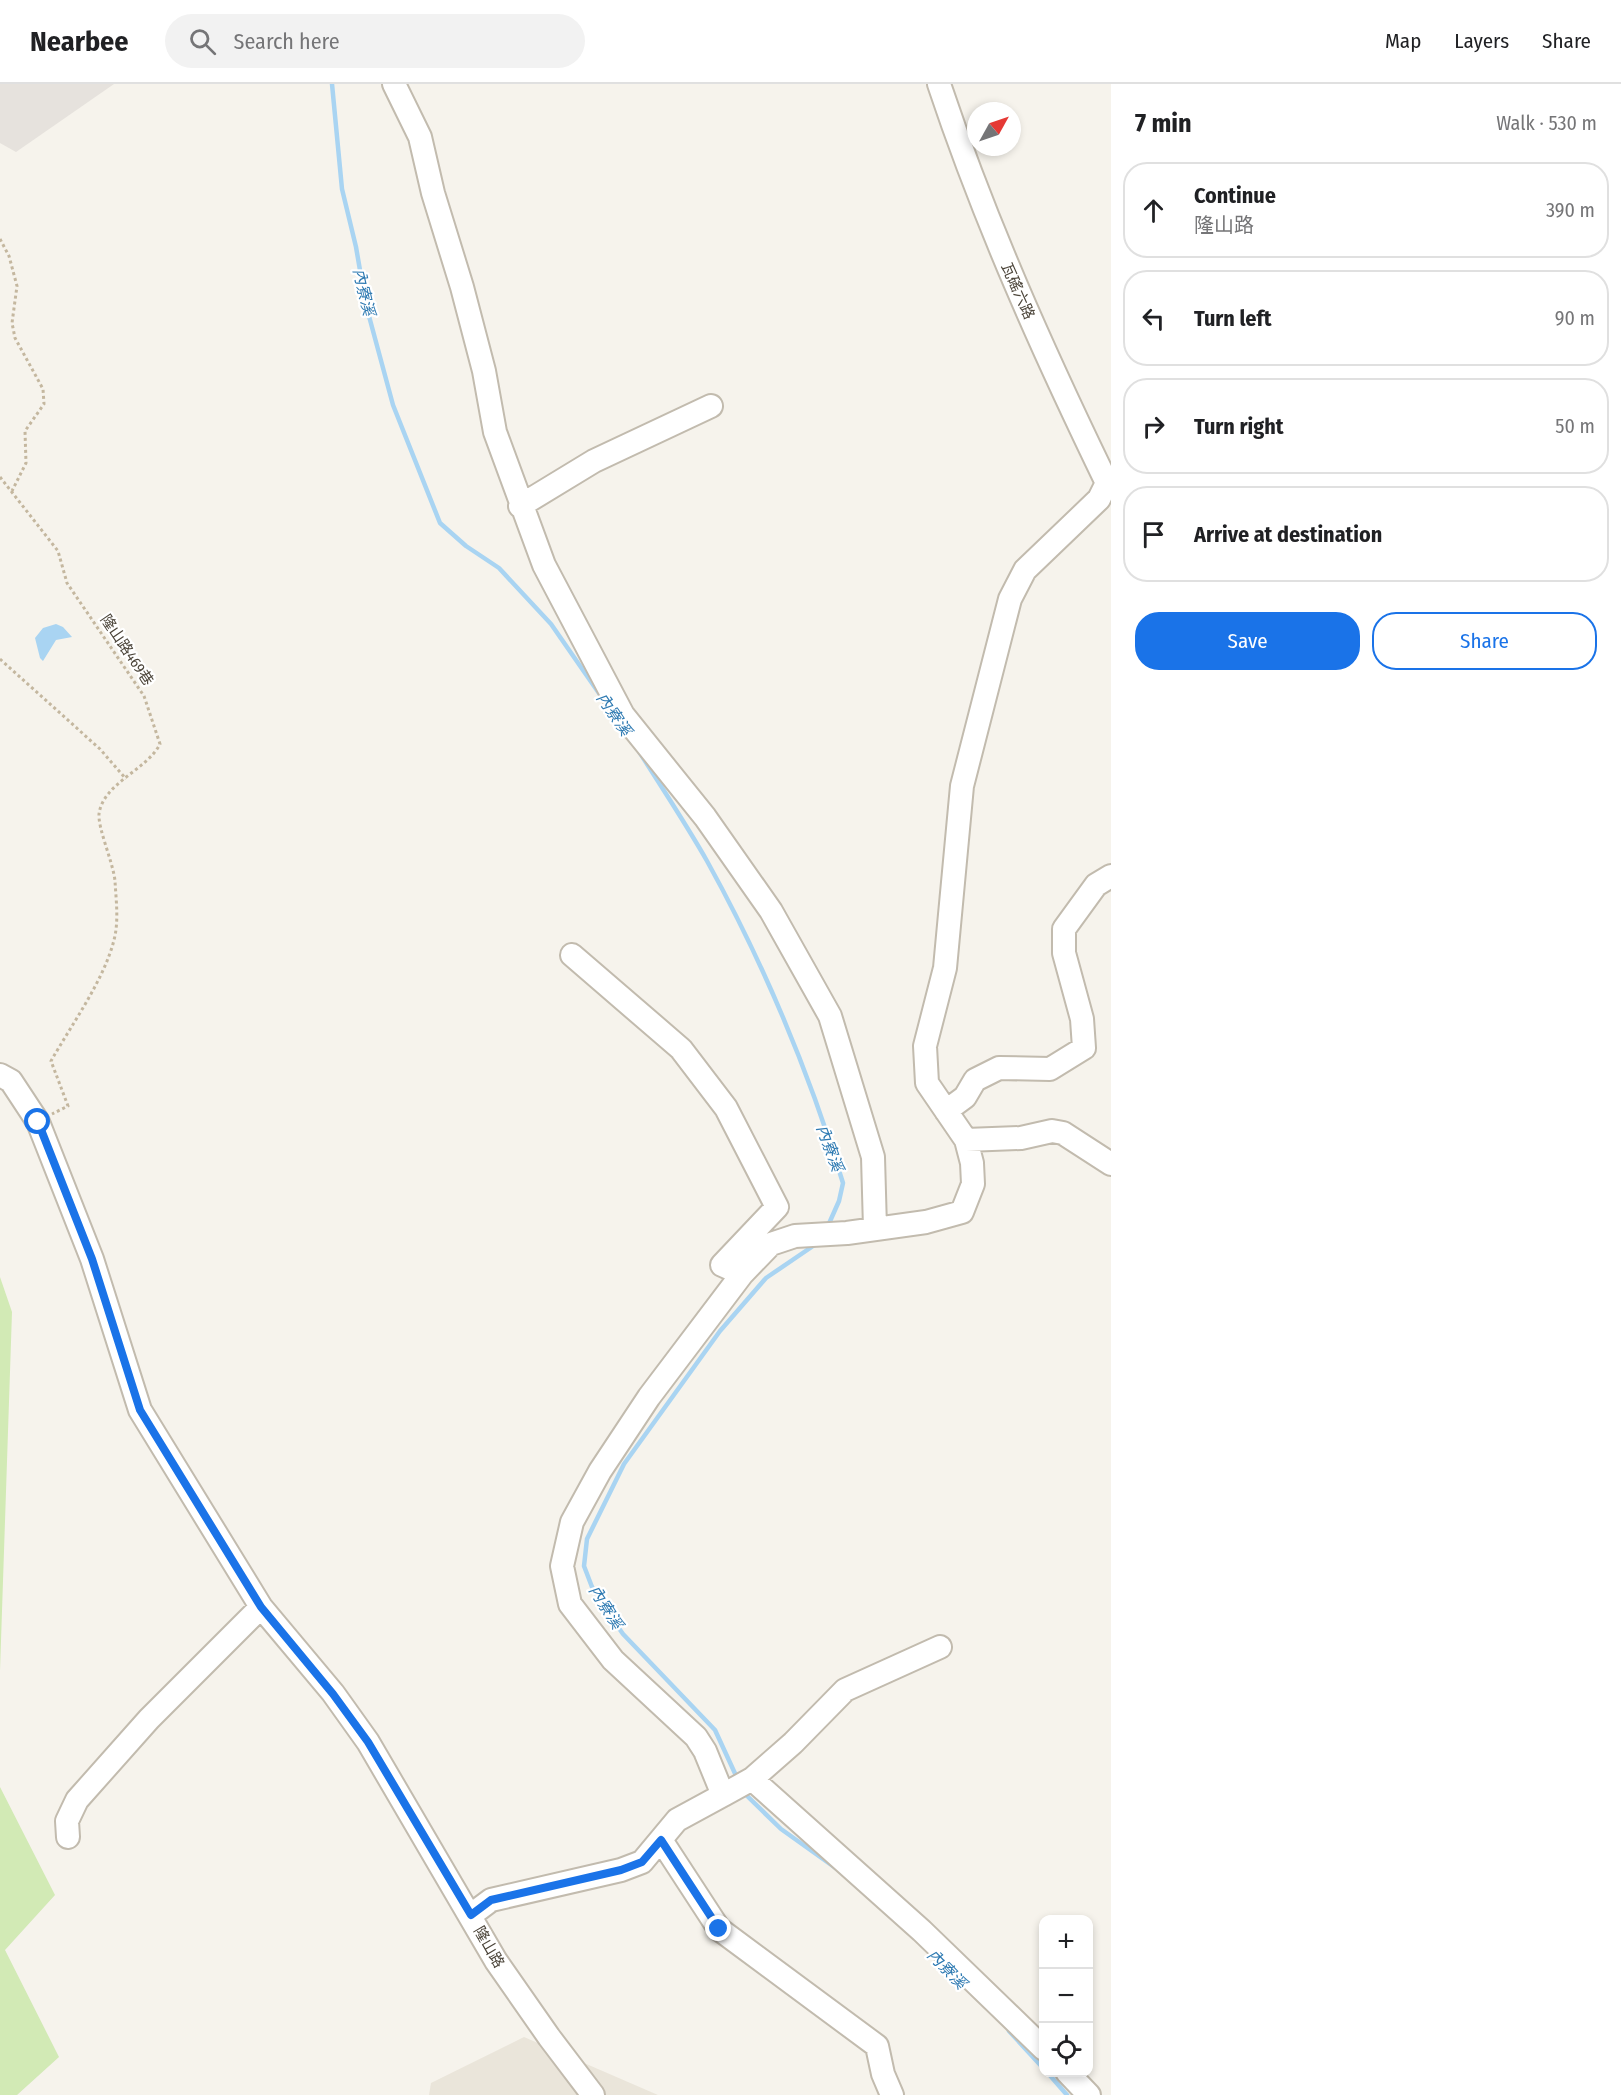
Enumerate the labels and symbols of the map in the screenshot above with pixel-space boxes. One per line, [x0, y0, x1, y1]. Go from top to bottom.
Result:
north arrow [967, 102, 1021, 156]
street label: 瓦磘六路 [998, 260, 1038, 322]
water label: 內寮溪 [349, 266, 379, 319]
street label: 隆山路469巷 [97, 611, 157, 689]
water label: 內寮溪 [593, 689, 636, 741]
route start [24, 1108, 50, 1134]
water label: 內寮溪 [813, 1122, 848, 1176]
water label: 內寮溪 [585, 1582, 628, 1634]
route end [705, 1915, 731, 1941]
street label: 隆山路 [470, 1923, 508, 1971]
water label: 內寮溪 [923, 1945, 972, 1994]

